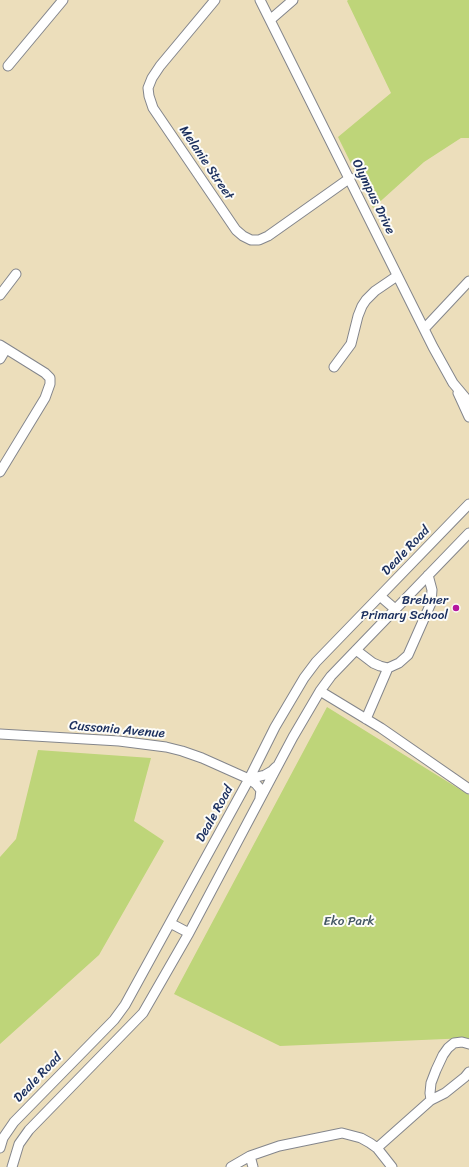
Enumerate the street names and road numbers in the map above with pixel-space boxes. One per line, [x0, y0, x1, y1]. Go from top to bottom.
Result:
street label: Melanie Street [176, 123, 236, 203]
street label: Olympus Drive [348, 157, 398, 237]
street label: Deale Road [379, 523, 433, 579]
street label: Cussonia Avenue [69, 718, 165, 742]
street label: Deale Road [193, 783, 237, 845]
street label: Deale Road [11, 1050, 65, 1106]

